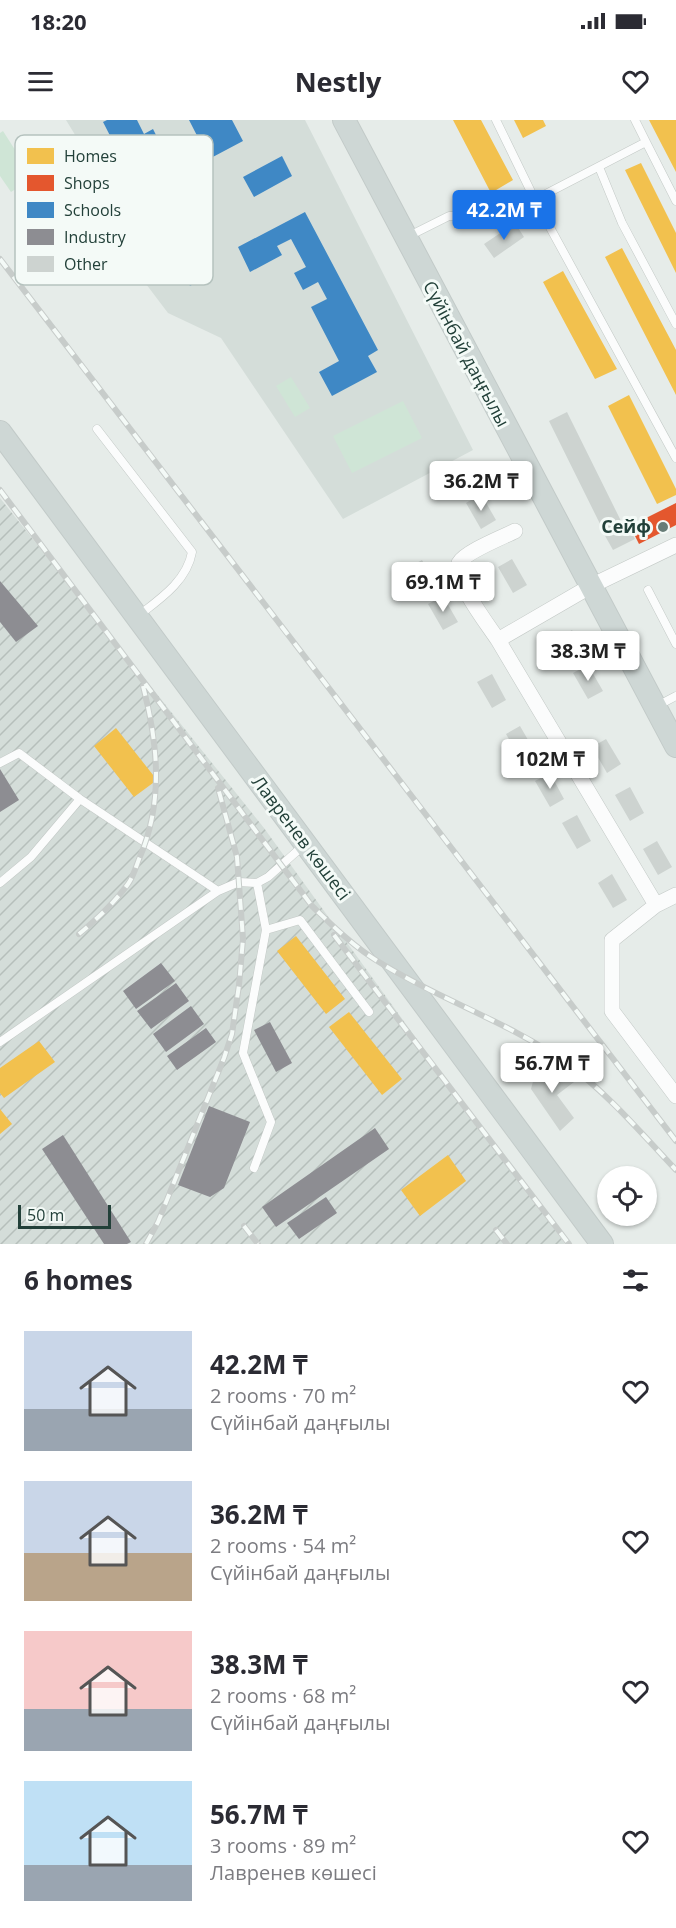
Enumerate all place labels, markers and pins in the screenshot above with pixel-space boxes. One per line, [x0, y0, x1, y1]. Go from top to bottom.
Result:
pin: 42.2M ₸ [449, 190, 559, 241]
pin: 36.2M ₸ [426, 461, 536, 512]
place label: Сейф [601, 514, 651, 538]
marker: Сейф [656, 520, 670, 534]
pin: 69.1M ₸ [388, 562, 498, 613]
pin: 38.3M ₸ [533, 631, 643, 682]
pin: 102M ₸ [501, 739, 599, 790]
pin: 56.7M ₸ [497, 1043, 607, 1094]

